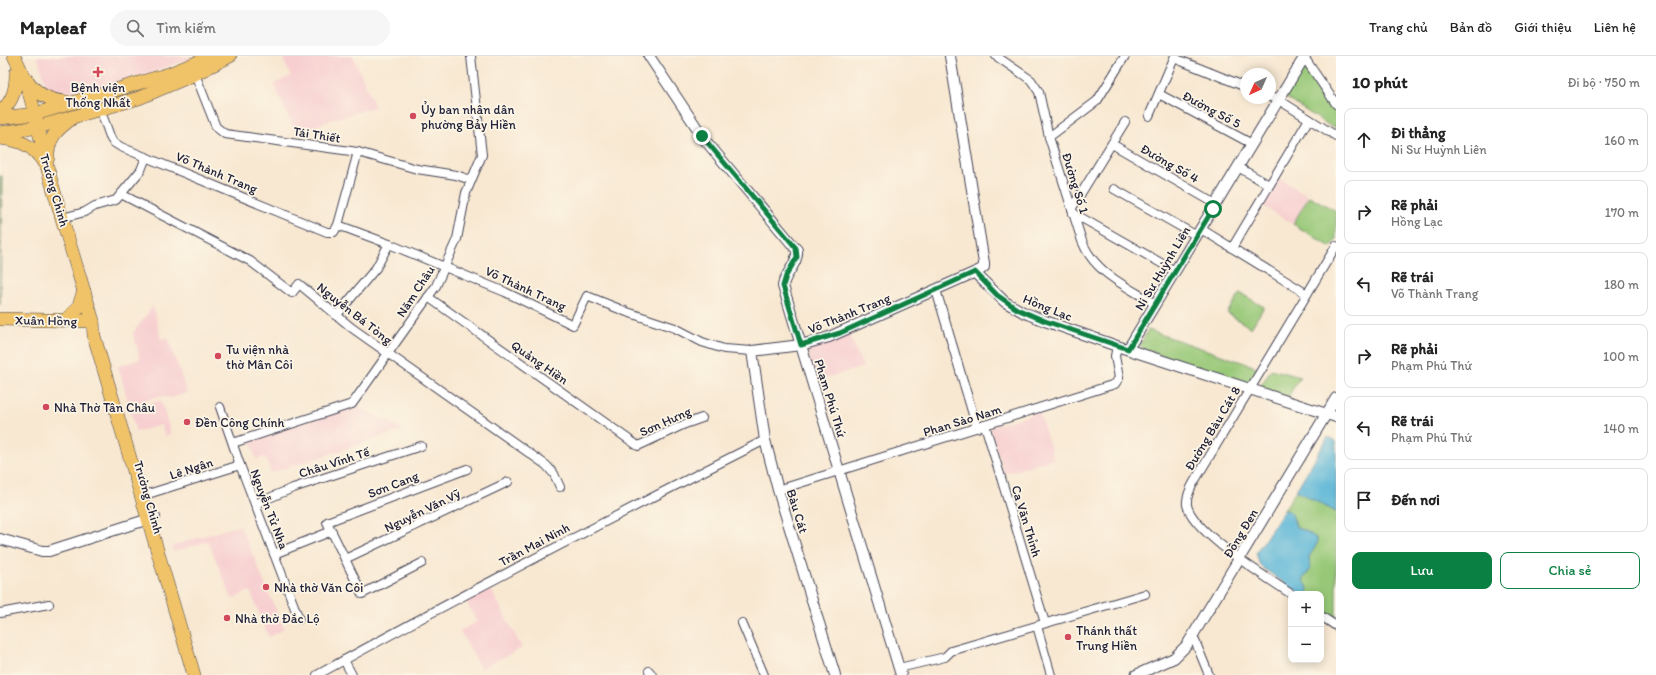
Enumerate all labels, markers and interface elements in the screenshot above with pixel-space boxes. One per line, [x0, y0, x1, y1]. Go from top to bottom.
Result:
search box [110, 10, 390, 46]
text: Mapleaf [20, 16, 86, 39]
icon: search [124, 17, 146, 39]
text: Tìm kiếm [156, 19, 216, 37]
text: Trang chủ [1369, 19, 1428, 36]
text: Bản đồ [1450, 19, 1492, 36]
text: Giới thiệu [1514, 19, 1572, 36]
text: Liên hệ [1594, 19, 1636, 36]
marker: Bệnh viện Thống Nhất [92, 66, 104, 78]
north arrow [1240, 68, 1276, 104]
text: 10 phút [1352, 72, 1408, 92]
text: Đi bộ · 750 m [1567, 75, 1640, 90]
place label: Bệnh viện Thống Nhất [65, 80, 131, 110]
street label: Đường Số 5 [1180, 88, 1244, 131]
place label: Ủy ban nhân dân phường Bảy Hiền [421, 101, 516, 132]
marker: Ủy ban nhân dân phường Bảy Hiền [408, 111, 418, 121]
street label: Tái Thiết [292, 123, 342, 146]
text: Đi thẳng [1391, 124, 1446, 142]
route end [693, 127, 711, 145]
icon: ahead [1353, 129, 1375, 151]
text: 160 m [1604, 133, 1639, 148]
street label: Đường Số 4 [1138, 141, 1202, 186]
text: Ni Sư Huỳnh Liên [1391, 142, 1487, 157]
street label: Võ Thành Trang [174, 148, 260, 197]
street label: Đường Số 1 [1059, 151, 1092, 215]
street label: Trường Chinh [37, 152, 72, 229]
text: Rẽ phải [1391, 196, 1438, 214]
route start [1204, 200, 1222, 218]
icon: right [1353, 201, 1375, 223]
text: 170 m [1605, 205, 1639, 220]
text: Hồng Lạc [1391, 214, 1443, 229]
street label: Ni Sư Huỳnh Liên [1131, 223, 1194, 313]
street label: Năm Châu [393, 263, 438, 320]
street label: Võ Thành Trang [483, 263, 569, 314]
text: Rẽ trái [1391, 268, 1434, 286]
icon: left [1353, 273, 1375, 295]
text: 180 m [1604, 277, 1639, 292]
street label: Nguyễn Bá Tòng [314, 279, 396, 348]
text: Võ Thành Trang [1391, 286, 1478, 301]
street label: Võ Thành Trang [806, 290, 893, 337]
street label: Hồng Lạc [1021, 291, 1075, 324]
street label: Xuân Hồng [15, 312, 78, 329]
street label: Quảng Hiền [508, 337, 572, 388]
text: Rẽ phải [1391, 340, 1438, 358]
place label: Tu viện nhà thờ Mân Côi [226, 342, 293, 372]
icon: right [1353, 345, 1375, 367]
text: 100 m [1603, 349, 1639, 364]
marker: Tu viện nhà thờ Mân Côi [213, 351, 223, 361]
street label: Phạm Phú Thứ [811, 357, 850, 439]
text: Phạm Phú Thứ [1391, 358, 1472, 373]
street label: Đường Bàu Cát 8 [1181, 384, 1243, 473]
place label: Nhà Thờ Tân Châu [54, 400, 155, 415]
street label: Phan Sào Nam [921, 401, 1003, 440]
marker: Nhà Thờ Tân Châu [41, 402, 51, 412]
street label: Sơn Hưng [637, 403, 694, 439]
text: Rẽ trái [1391, 412, 1434, 430]
place label: Đền Công Chính [195, 415, 284, 430]
marker: Đền Công Chính [182, 417, 192, 427]
icon: left [1353, 417, 1375, 439]
text: 140 m [1603, 421, 1639, 436]
text: Phạm Phú Thứ [1391, 430, 1472, 445]
street label: Châu Vĩnh Tế [297, 444, 372, 481]
street label: Lê Ngân [168, 454, 215, 483]
street label: Trường Chinh [131, 459, 166, 536]
street label: Nguyễn Tử Nha [247, 467, 292, 552]
street label: Sơn Cang [366, 468, 421, 501]
street label: Ca Văn Thỉnh [1009, 484, 1045, 559]
street label: Nguyễn Văn Vỹ [382, 486, 463, 535]
street label: Bàu Cát [784, 487, 811, 535]
icon: arrive [1353, 489, 1375, 511]
text: Đến nơi [1391, 491, 1440, 509]
street label: Đồng Đen [1220, 505, 1261, 561]
street label: Trần Mai Ninh [496, 519, 572, 569]
button: Lưu [1352, 552, 1492, 589]
button: Chia sẻ [1500, 552, 1640, 589]
place label: Nhà thờ Văn Côi [274, 580, 363, 595]
marker: Nhà thờ Văn Côi [261, 582, 271, 592]
map controls [1288, 591, 1324, 663]
button: + [1288, 591, 1324, 627]
place label: Nhà thờ Đắc Lộ [235, 611, 320, 626]
marker: Nhà thờ Đắc Lộ [222, 613, 232, 623]
place label: Thánh thất Trung Hiền [1076, 623, 1138, 653]
button: − [1288, 627, 1324, 663]
marker: Thánh thất Trung Hiền [1063, 632, 1073, 642]

